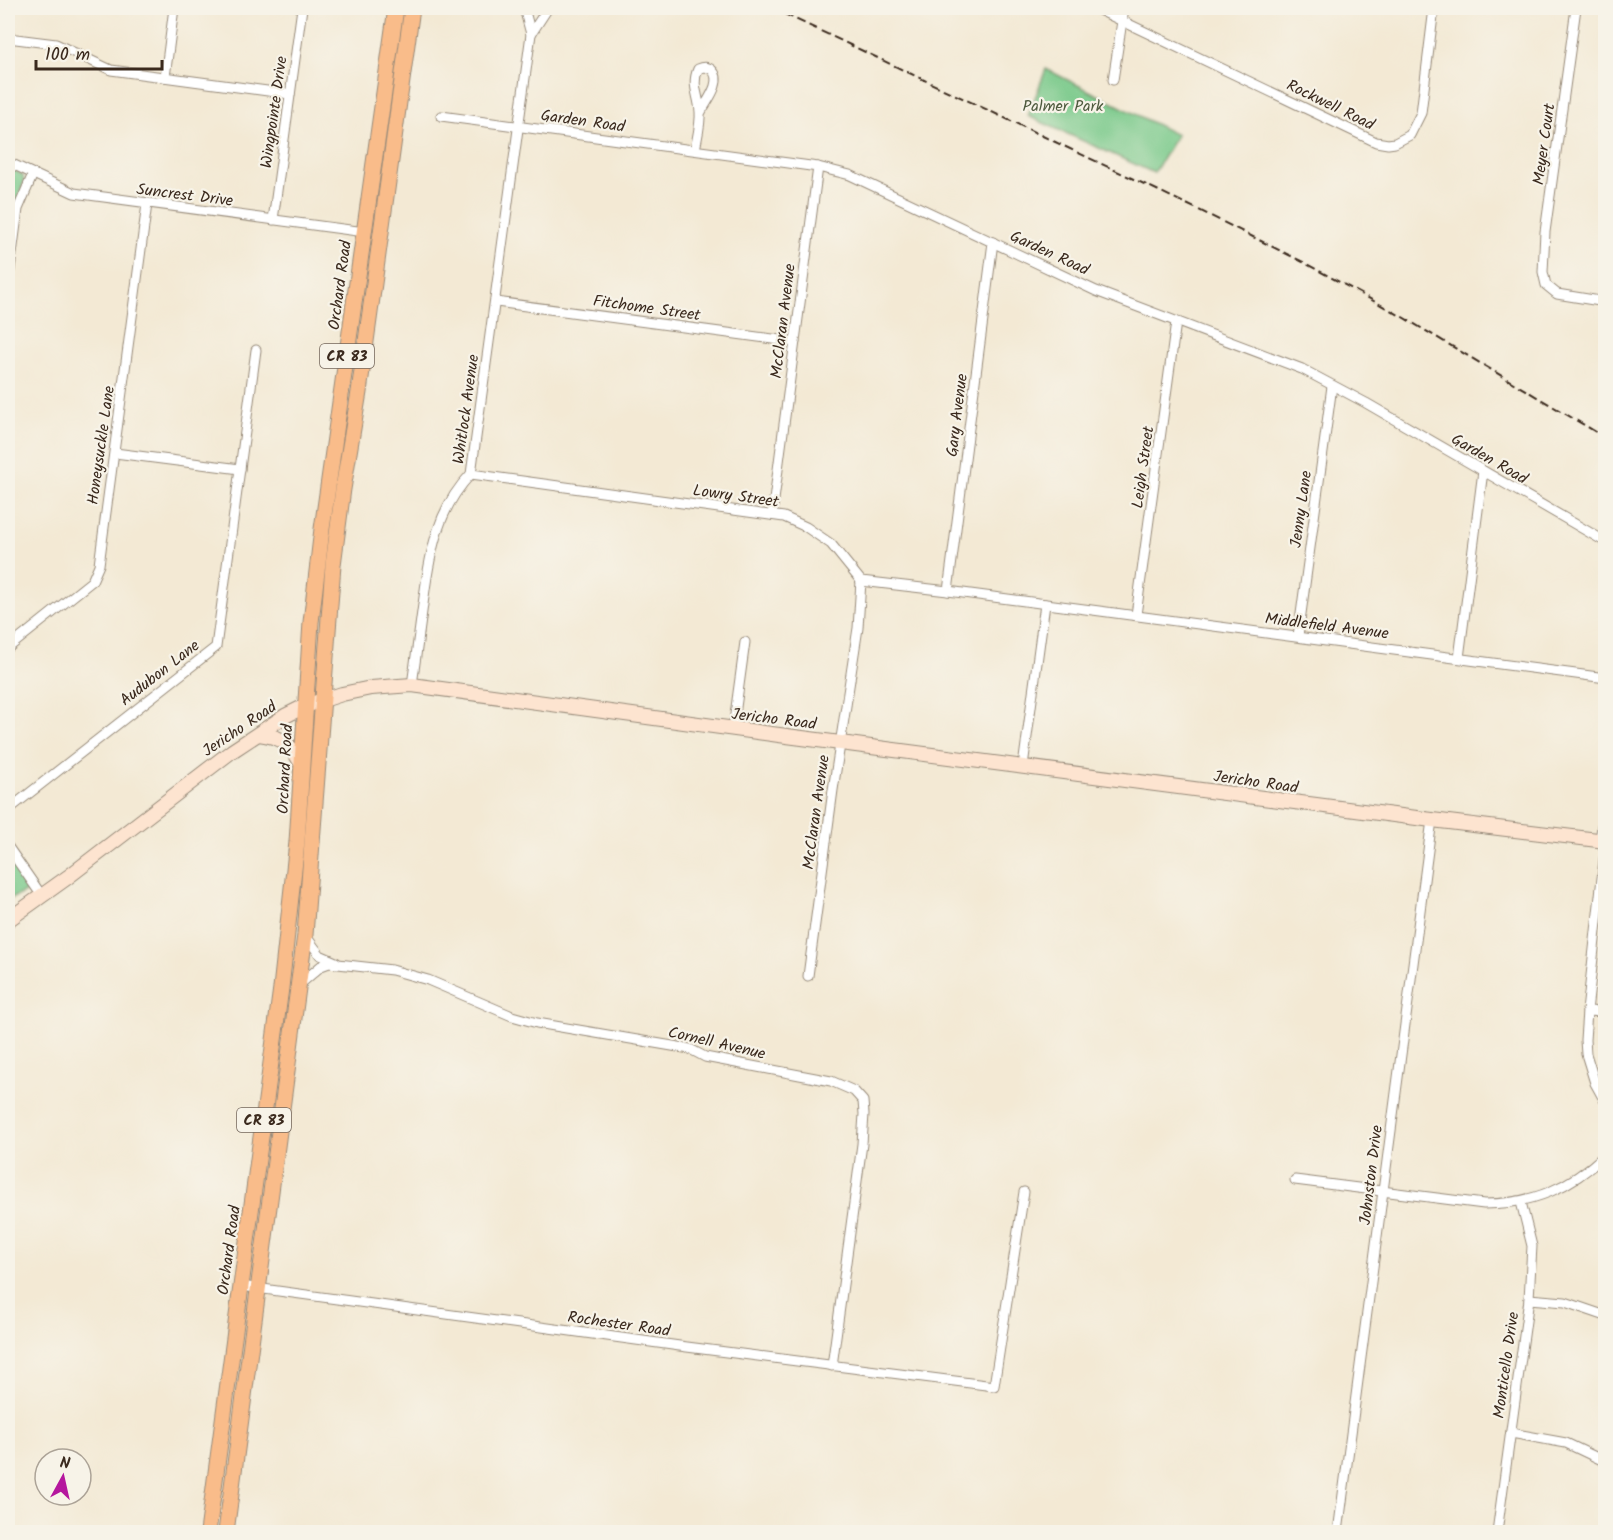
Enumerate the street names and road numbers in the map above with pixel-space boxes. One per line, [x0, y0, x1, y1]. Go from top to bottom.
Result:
street label: Wingpointe Drive [254, 55, 295, 170]
street label: Rockwell Road [1282, 73, 1380, 138]
street label: Meyer Court [1526, 101, 1563, 187]
street label: Garden Road [539, 103, 628, 140]
street label: Suncrest Drive [135, 177, 235, 214]
street label: Garden Road [1006, 224, 1094, 283]
street label: Orchard Road [322, 238, 359, 332]
street label: McClaran Avenue [764, 262, 803, 380]
street label: Fitchome Street [591, 289, 703, 329]
road number: CR 83 [320, 344, 374, 368]
street label: Whitlock Avenue [446, 353, 487, 466]
street label: Gary Avenue [940, 372, 975, 458]
street label: Honeysuckle Lane [81, 384, 122, 506]
street label: Leigh Street [1125, 424, 1162, 510]
street label: Garden Road [1446, 427, 1533, 492]
street label: Jenny Lane [1284, 469, 1319, 549]
street label: Lowry Street [691, 478, 781, 515]
street label: Middlefield Avenue [1263, 606, 1390, 646]
street label: Audubon Lane [115, 634, 205, 712]
street label: Jericho Road [198, 694, 283, 763]
street label: Jericho Road [730, 702, 819, 737]
street label: Orchard Road [271, 722, 300, 815]
street label: McClaran Avenue [796, 753, 837, 871]
street label: Jericho Road [1212, 764, 1301, 801]
street label: Cornell Avenue [666, 1020, 768, 1067]
road number: CR 83 [237, 1108, 291, 1132]
street label: Johnston Drive [1353, 1124, 1390, 1227]
street label: Orchard Road [211, 1203, 248, 1297]
street label: Rochester Road [566, 1305, 673, 1344]
street label: Monticello Drive [1487, 1310, 1526, 1420]

